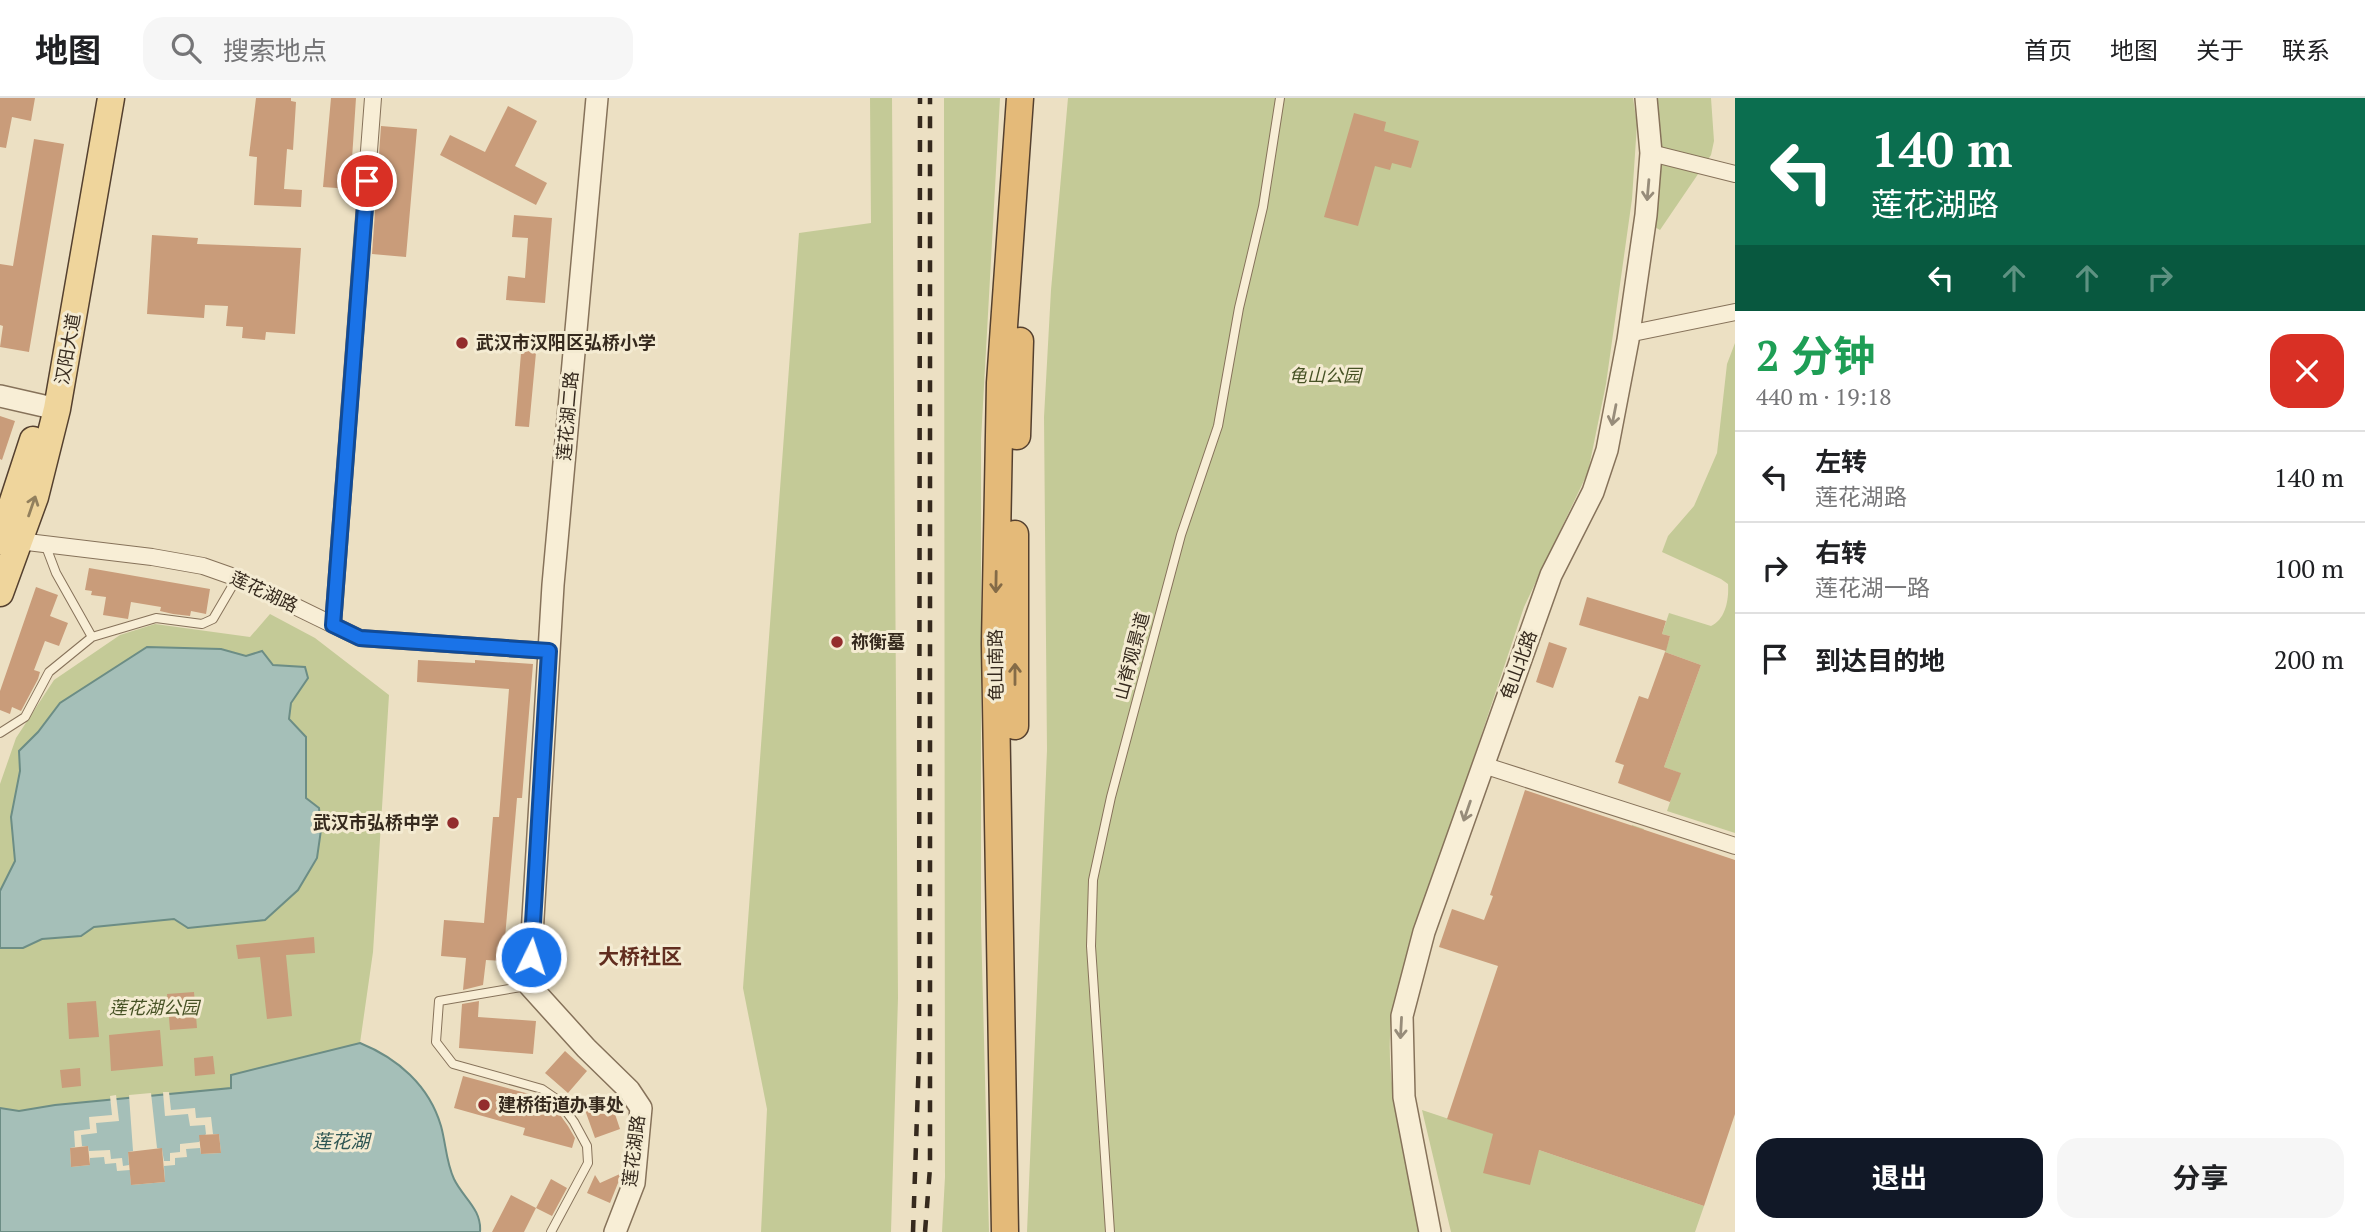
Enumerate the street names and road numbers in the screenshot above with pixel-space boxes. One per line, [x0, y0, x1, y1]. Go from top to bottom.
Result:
street label: 汉阳大道 [49, 311, 85, 386]
street label: 莲花湖二路 [551, 370, 583, 462]
street label: 莲花湖路 [227, 565, 302, 617]
street label: 山脊观景道 [1108, 609, 1154, 702]
street label: 龟山北路 [1494, 627, 1542, 703]
street label: 龟山南路 [982, 629, 1008, 701]
street label: 莲花湖路 [617, 1114, 649, 1188]

